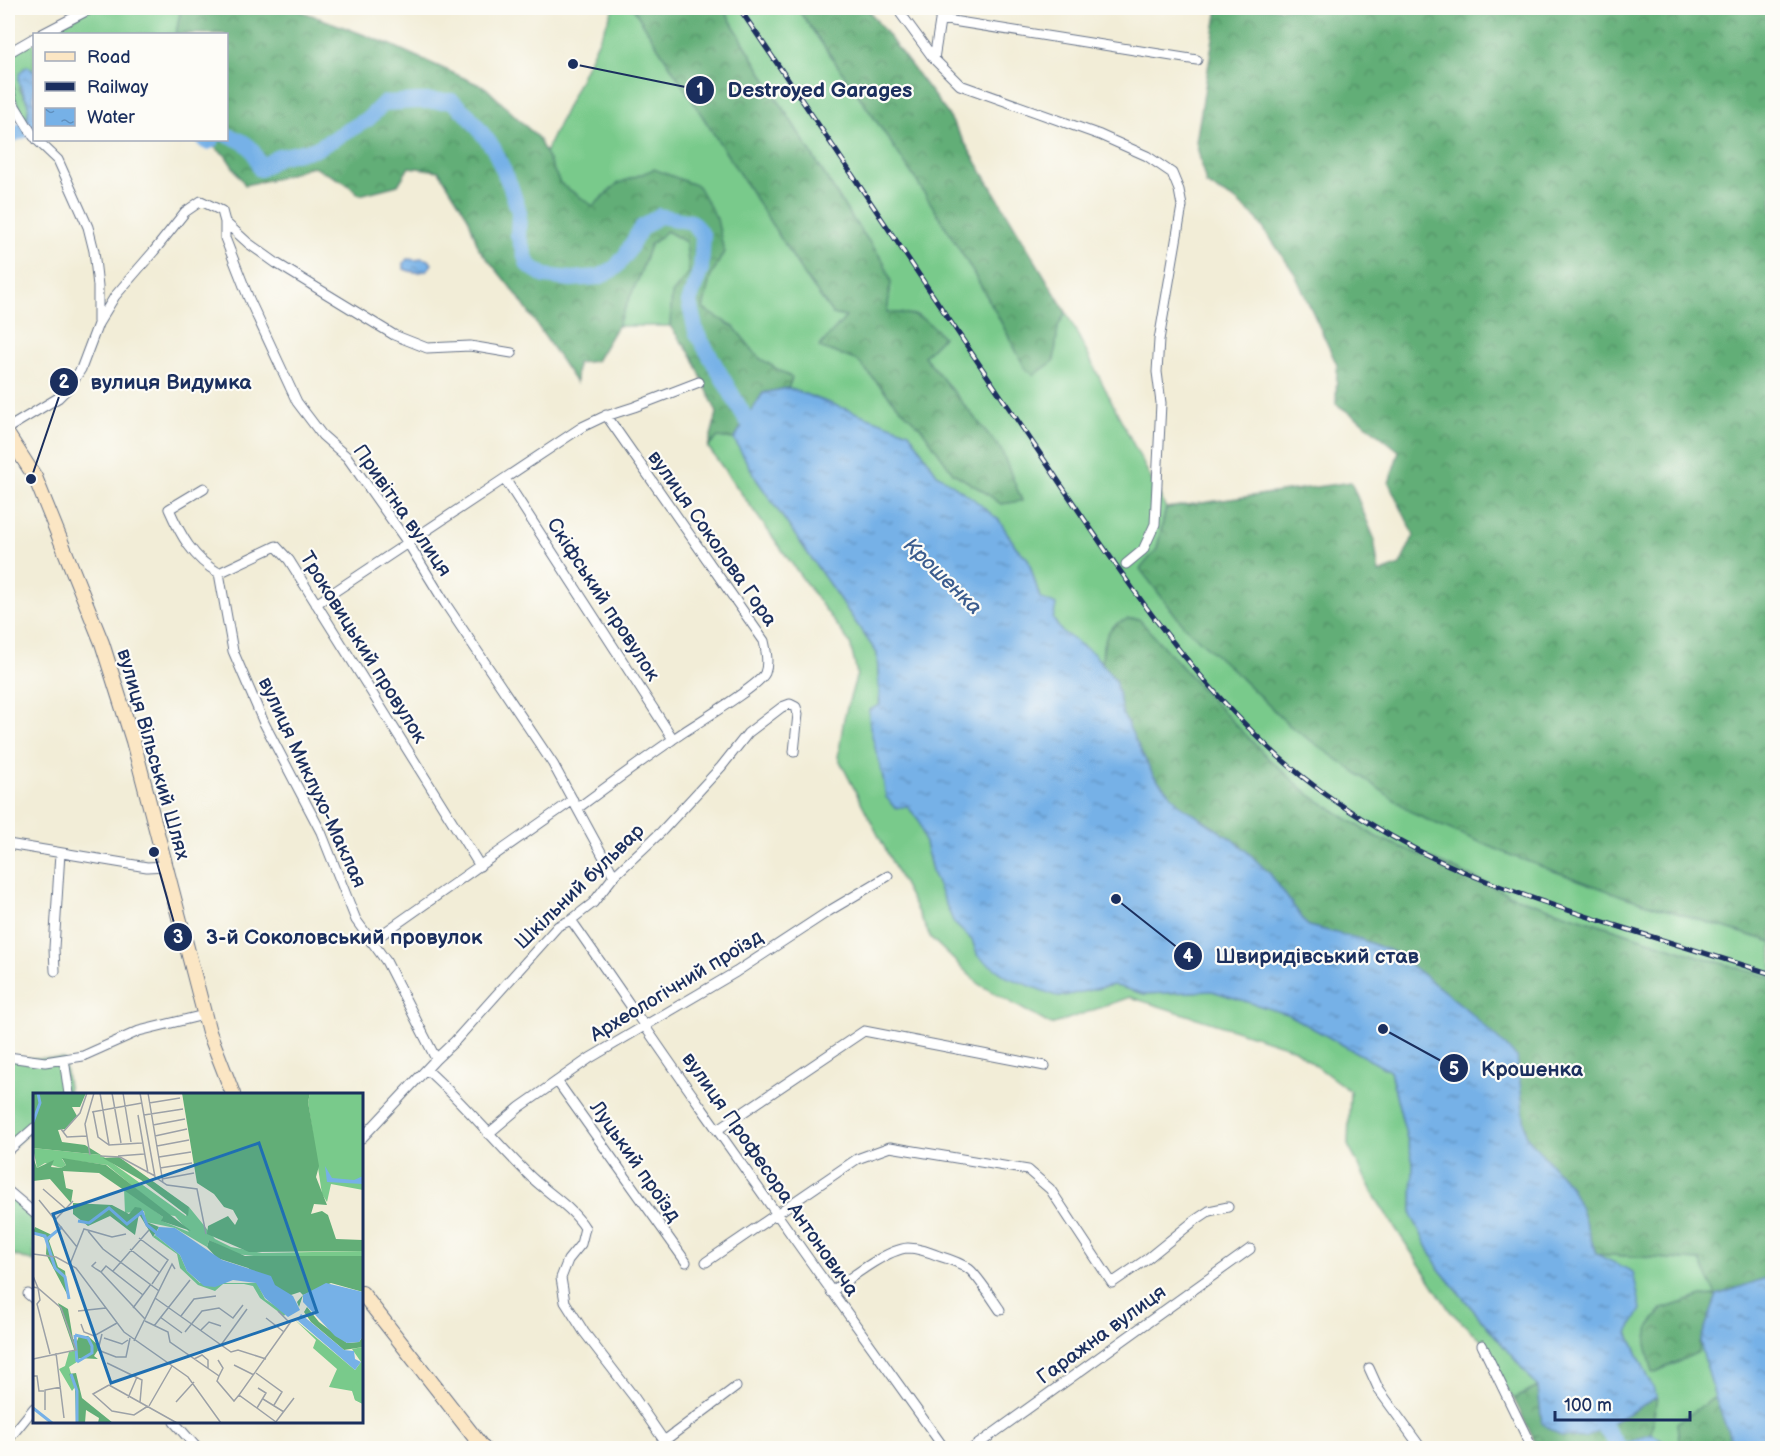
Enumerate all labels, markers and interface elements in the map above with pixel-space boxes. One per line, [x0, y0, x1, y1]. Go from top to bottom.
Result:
legend [33, 33, 228, 141]
text: Road [87, 47, 131, 68]
callout: Destroyed Garages [685, 71, 924, 110]
text: Railway [87, 77, 149, 98]
text: Destroyed Garages [728, 78, 912, 103]
text: 1 [696, 80, 704, 101]
text: Water [87, 107, 135, 128]
callout: вулиця Видумка [49, 362, 264, 401]
text: вулиця Видумка [91, 370, 252, 395]
text: 2 [59, 372, 70, 393]
street label: Привітна вулиця [348, 440, 457, 581]
street label: вулиця Соколова Гора [642, 446, 782, 631]
street label: Скіфський провулок [541, 513, 665, 686]
water label: Крошенка [898, 533, 987, 620]
street label: Троковицький провулок [294, 547, 432, 748]
street label: вулиця Вільський Шлях [111, 646, 195, 863]
street label: вулиця Миклухо-Маклая [253, 673, 371, 892]
street label: Шкільний бульвар [510, 818, 650, 955]
callout: 3-й Соколовський провулок [163, 918, 494, 957]
text: 3-й Соколовський провулок [206, 925, 483, 950]
street label: Археологічний проїзд [585, 925, 767, 1048]
text: 3 [173, 927, 183, 948]
callout: Швиридівський став [1173, 936, 1430, 975]
text: Швиридівський став [1215, 944, 1419, 969]
text: 4 [1183, 946, 1194, 967]
street label: вулиця Професора Антоновича [677, 1048, 864, 1301]
callout: Крошенка [1439, 1049, 1595, 1088]
text: Крошенка [1481, 1057, 1584, 1082]
text: 5 [1449, 1059, 1459, 1080]
inset map [33, 1093, 363, 1423]
street label: Луцький проїзд [584, 1096, 686, 1227]
street label: Гаражна вулиця [1032, 1280, 1171, 1390]
scale bar [1555, 1384, 1690, 1422]
text: 100 m [1564, 1395, 1612, 1416]

